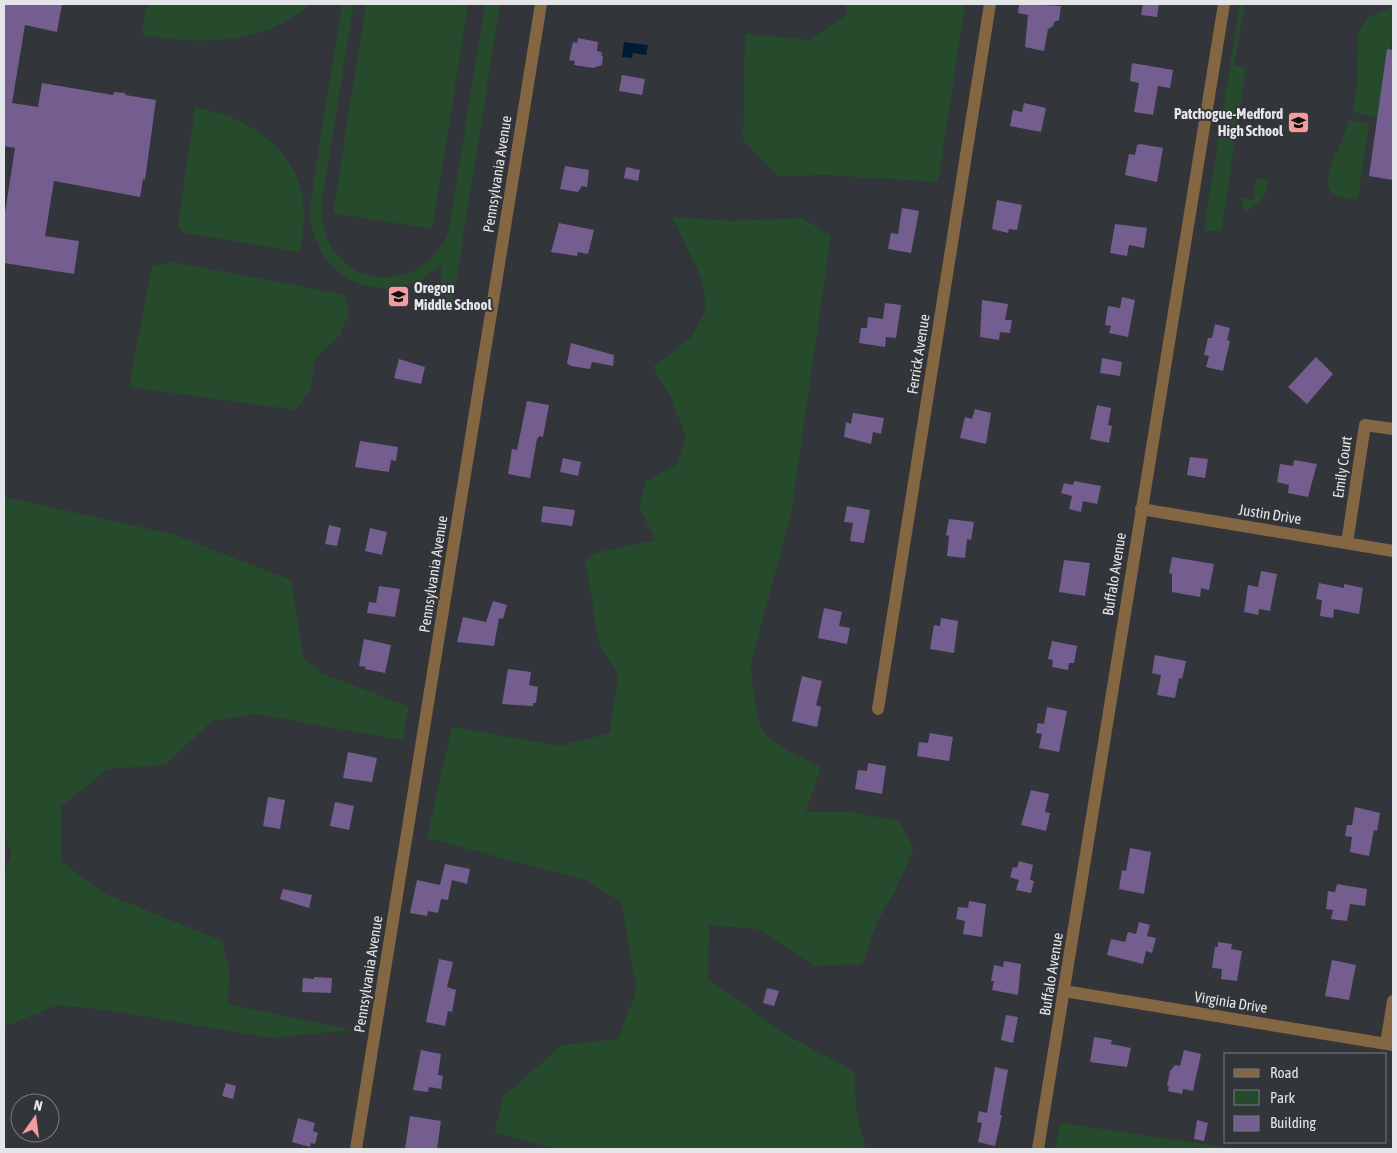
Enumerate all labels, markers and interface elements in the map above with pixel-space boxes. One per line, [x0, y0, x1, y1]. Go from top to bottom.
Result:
place label: Patchogue-Medford High School [1174, 105, 1284, 139]
school or university icon: Patchogue-Medford High School [1287, 110, 1311, 134]
street label: Pennsylvania Avenue [479, 114, 515, 234]
place label: Oregon Middle School [414, 279, 493, 313]
school or university icon: Oregon Middle School [386, 284, 410, 308]
street label: Ferrick Avenue [903, 313, 933, 395]
street label: Emily Court [1329, 435, 1355, 499]
street label: Justin Drive [1237, 501, 1303, 527]
street label: Pennsylvania Avenue [415, 514, 451, 634]
street label: Buffalo Avenue [1099, 531, 1129, 617]
street label: Pennsylvania Avenue [350, 914, 386, 1034]
street label: Buffalo Avenue [1036, 931, 1066, 1017]
street label: Virginia Drive [1193, 988, 1269, 1016]
legend [1224, 1053, 1387, 1143]
text: Road [1270, 1064, 1299, 1081]
text: Park [1270, 1089, 1295, 1106]
north arrow [10, 1093, 60, 1143]
text: N [32, 1097, 44, 1114]
text: Building [1270, 1114, 1316, 1131]

